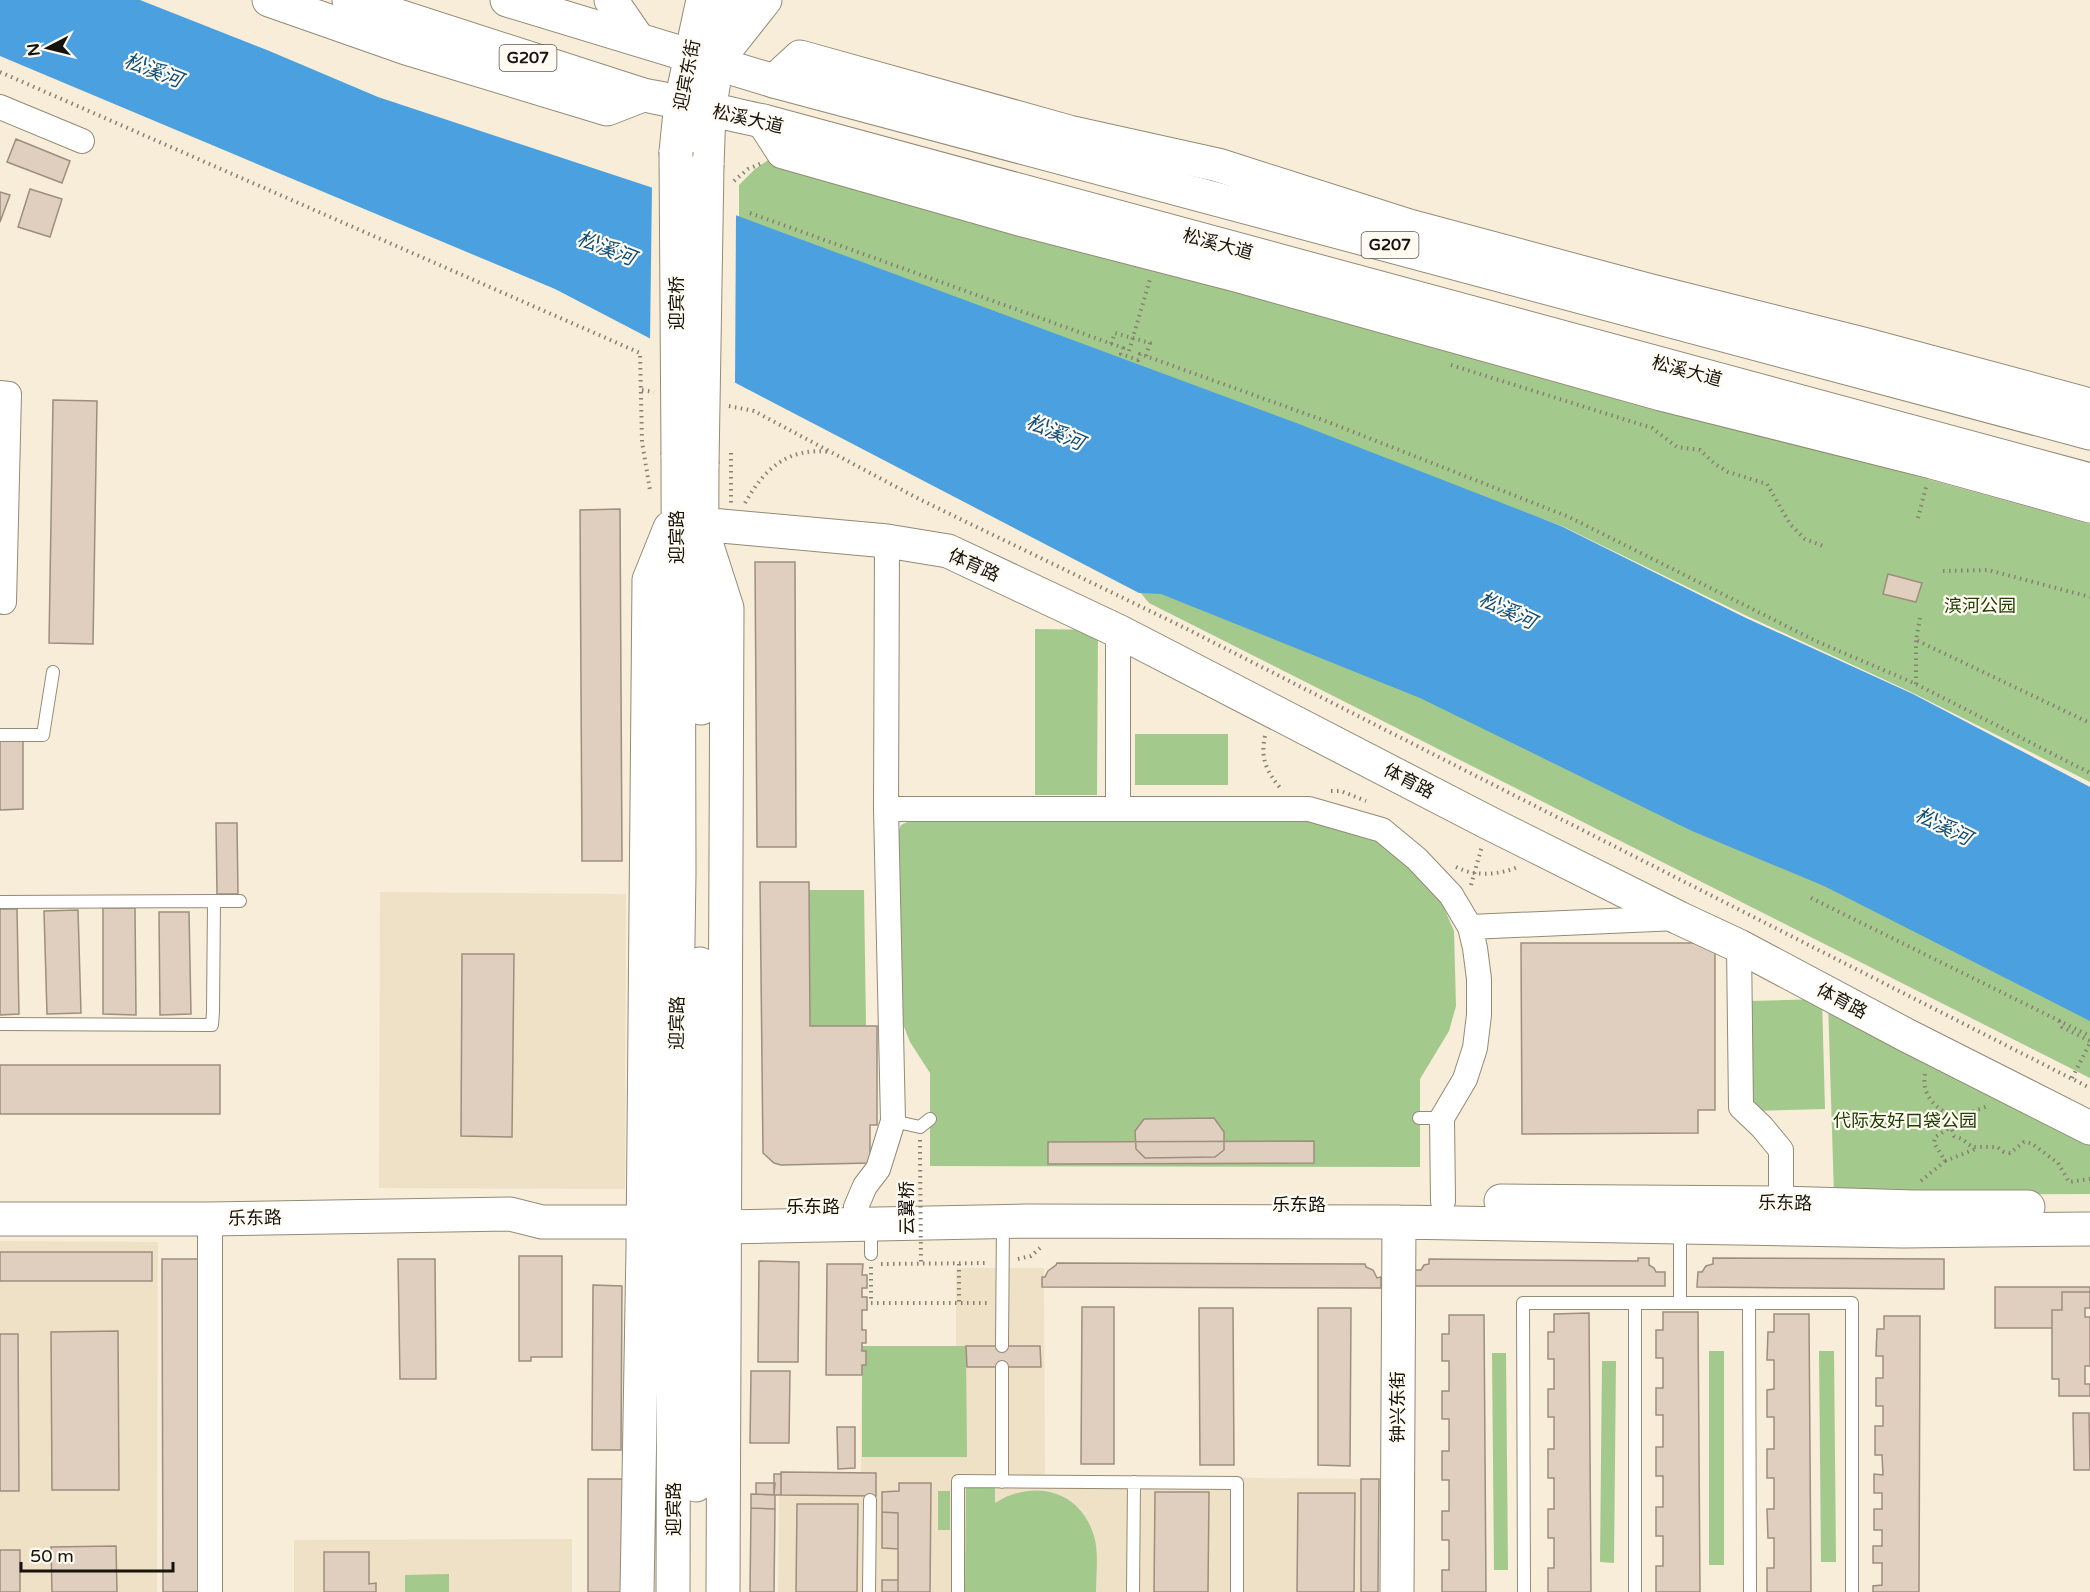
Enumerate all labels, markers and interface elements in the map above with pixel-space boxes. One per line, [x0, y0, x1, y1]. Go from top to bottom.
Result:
north arrow [18, 18, 78, 78]
street label: 迎宾东街 [669, 38, 705, 112]
text: N [23, 42, 45, 57]
road number: G207 [500, 45, 556, 71]
water label: 松溪河 [121, 49, 189, 94]
street label: 松溪大道 [710, 100, 786, 138]
street label: 松溪大道 [1180, 224, 1256, 264]
water label: 松溪河 [574, 227, 642, 272]
road number: G207 [1362, 232, 1418, 258]
street label: 迎宾桥 [666, 276, 688, 330]
street label: 松溪大道 [1649, 351, 1725, 391]
water label: 松溪河 [1023, 410, 1091, 457]
street label: 迎宾路 [666, 510, 688, 564]
street label: 体育路 [945, 544, 1003, 586]
water label: 松溪河 [1475, 587, 1543, 636]
park label: 滨河公园 [1944, 595, 2016, 617]
street label: 体育路 [1380, 759, 1438, 803]
water label: 松溪河 [1911, 803, 1979, 853]
street label: 体育路 [1813, 979, 1871, 1023]
street label: 迎宾路 [666, 996, 688, 1050]
park label: 代际友好口袋公园 [1833, 1110, 1977, 1132]
street label: 云翼桥 [896, 1181, 918, 1235]
street label: 乐东路 [1758, 1192, 1812, 1214]
street label: 乐东路 [1272, 1194, 1326, 1216]
street label: 乐东路 [786, 1196, 840, 1218]
street label: 乐东路 [228, 1207, 282, 1229]
street label: 钟兴东街 [1387, 1371, 1409, 1443]
street label: 迎宾路 [663, 1482, 685, 1536]
scale bar [21, 1535, 172, 1573]
text: 50 m [30, 1545, 74, 1567]

